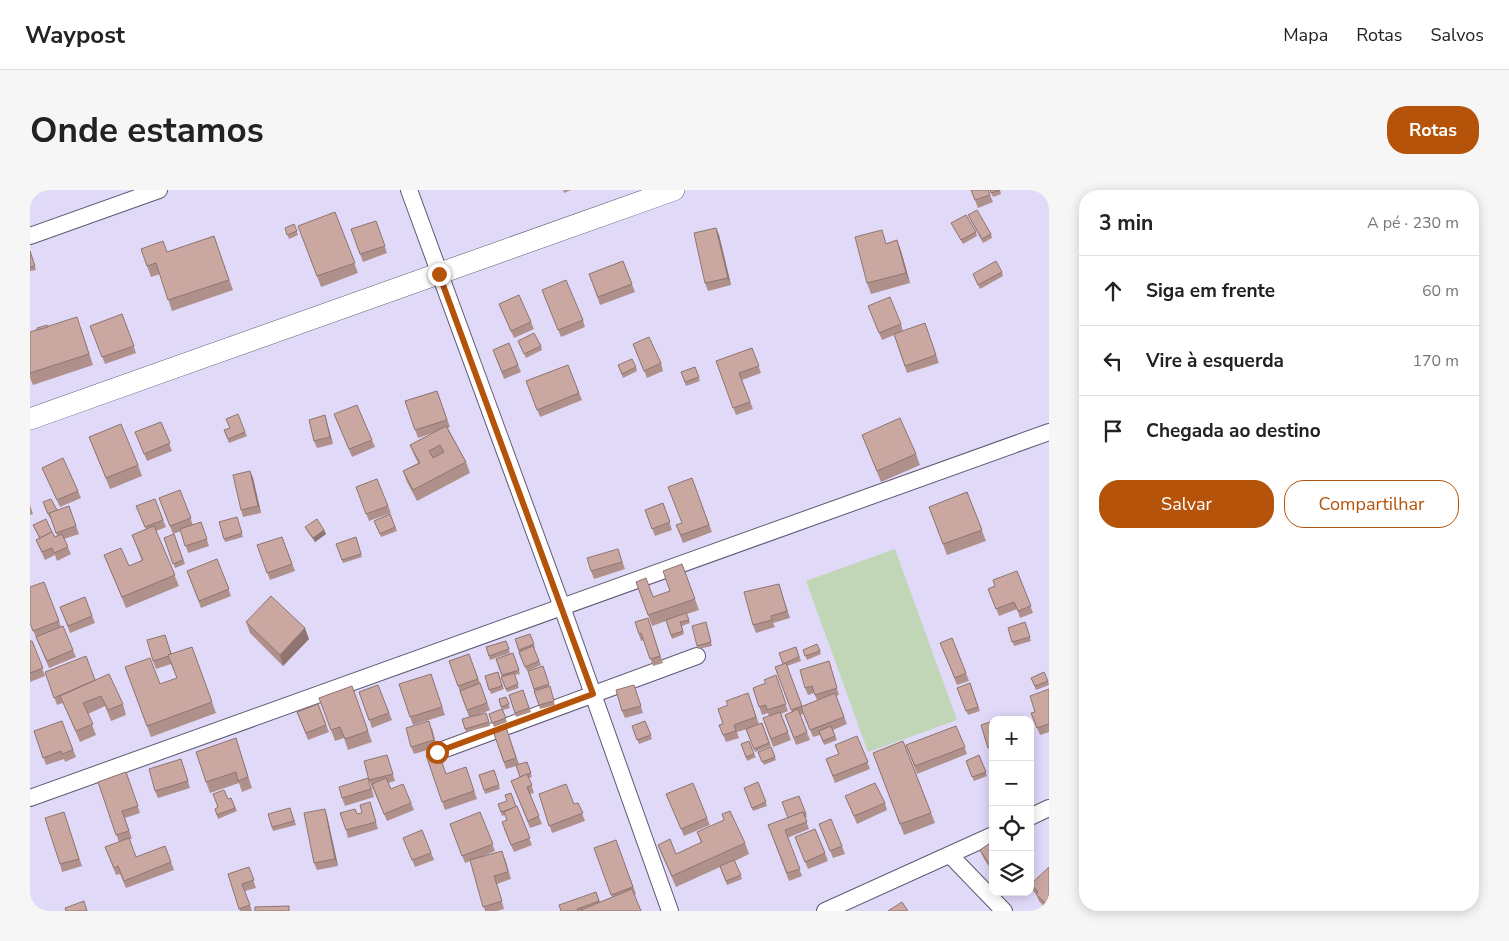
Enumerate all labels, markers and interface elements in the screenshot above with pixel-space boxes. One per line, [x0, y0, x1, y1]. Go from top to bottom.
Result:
text: Waypost [25, 19, 125, 51]
text: Mapa [1283, 23, 1328, 47]
text: Rotas [1356, 23, 1402, 47]
text: Salvos [1430, 23, 1484, 47]
button: Rotas [1387, 106, 1479, 154]
text: Onde estamos [30, 107, 264, 154]
text: 3 min [1099, 209, 1153, 237]
text: A pé · 230 m [1367, 212, 1459, 234]
route end [428, 263, 451, 286]
icon: ahead [1099, 277, 1127, 305]
text: Siga em frente [1146, 278, 1275, 304]
text: 60 m [1422, 280, 1459, 302]
icon: left [1099, 347, 1127, 375]
text: Vire à esquerda [1146, 348, 1284, 374]
text: 170 m [1412, 350, 1459, 372]
icon: arrive [1099, 417, 1127, 445]
text: Chegada ao destino [1146, 418, 1321, 444]
button: Salvar [1099, 480, 1274, 528]
button: Compartilhar [1284, 480, 1459, 528]
map controls [989, 716, 1034, 896]
button: + [989, 716, 1034, 761]
route start [426, 741, 449, 764]
button: − [989, 761, 1034, 806]
button: locate [989, 806, 1034, 851]
button: layers [989, 851, 1034, 896]

